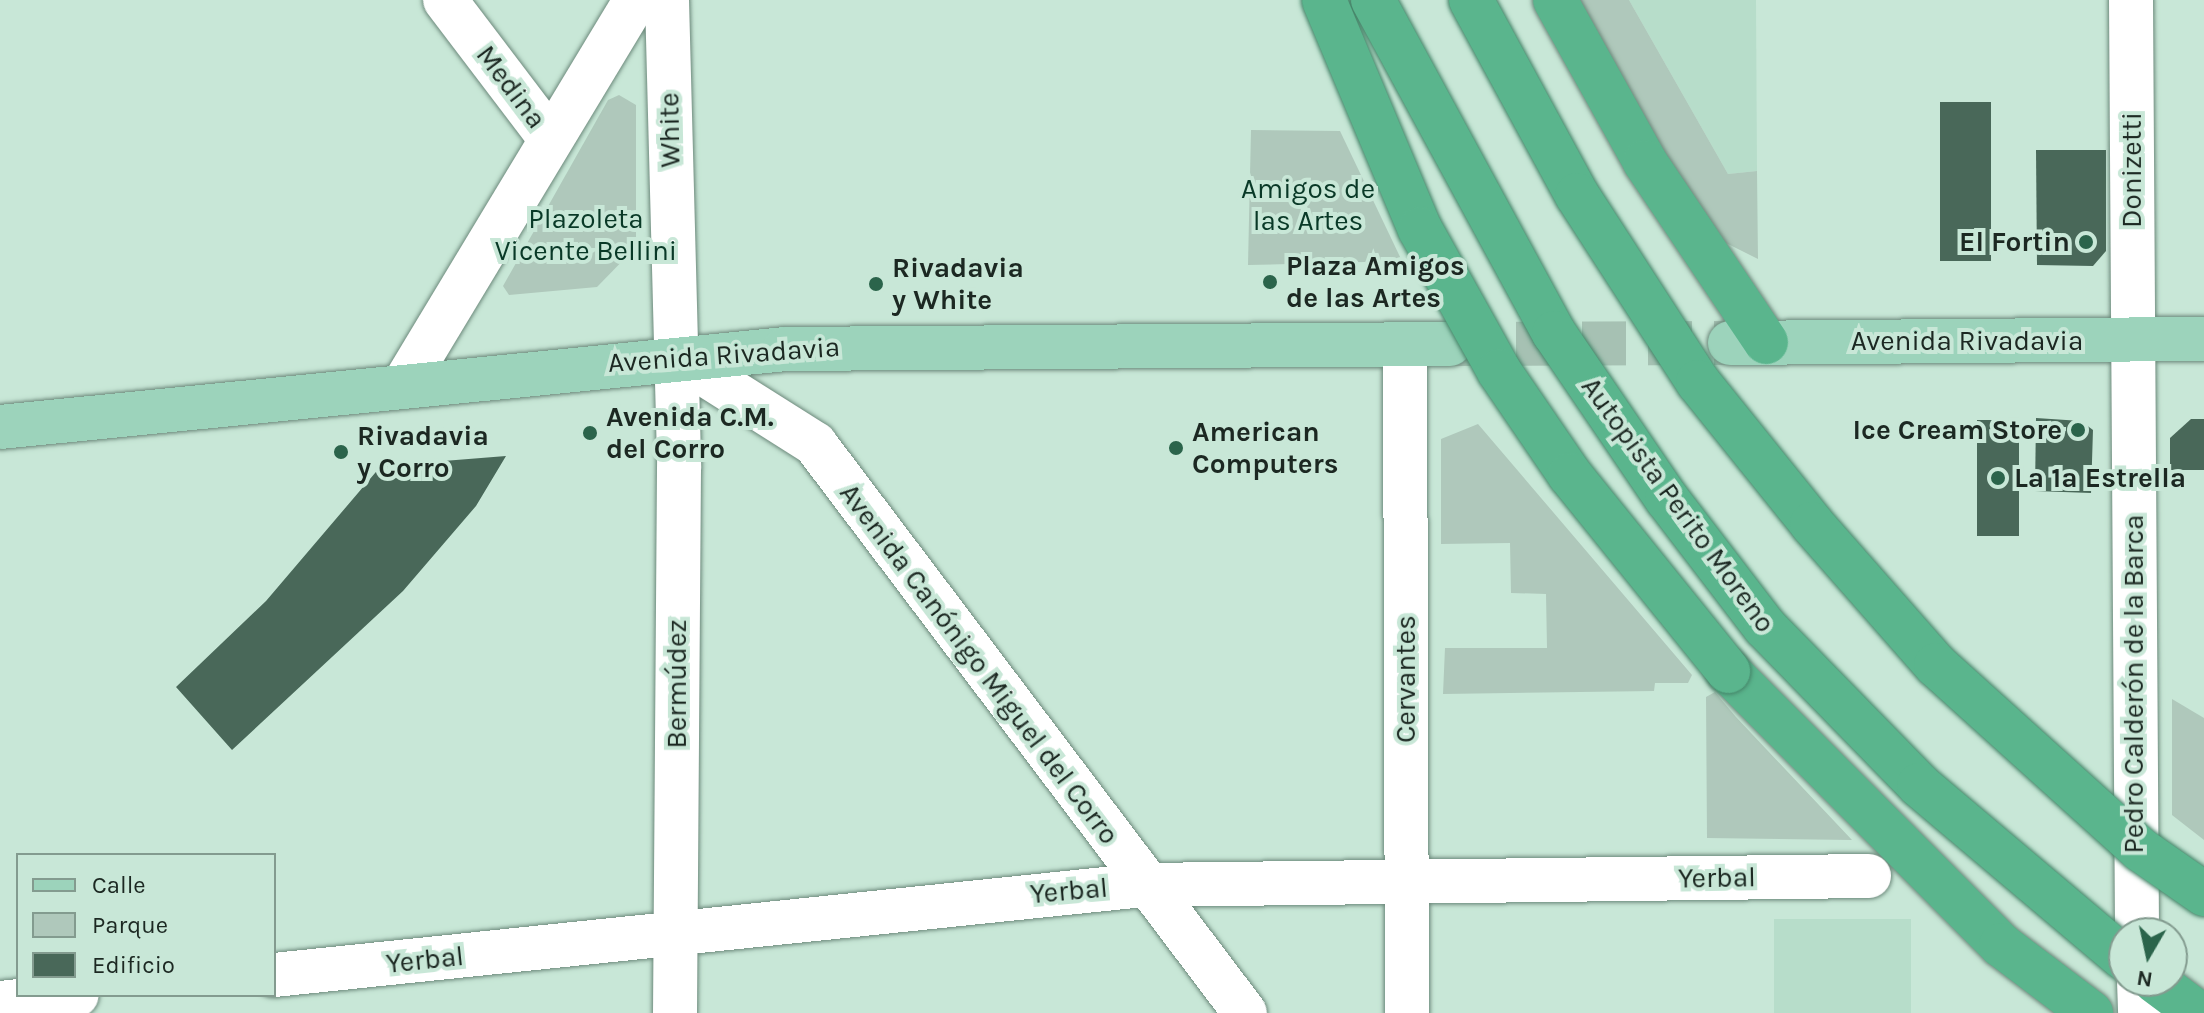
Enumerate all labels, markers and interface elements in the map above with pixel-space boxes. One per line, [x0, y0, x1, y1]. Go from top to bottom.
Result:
street label: Medina [469, 39, 553, 135]
street label: White [653, 92, 687, 168]
street label: Donizetti [2115, 112, 2149, 228]
park label: Amigos de las Artes [1241, 172, 1375, 238]
park label: Plazoleta Vicente Bellini [495, 202, 677, 268]
place label: El Fortin [1959, 225, 2070, 259]
marker: El Fortin [2077, 233, 2095, 251]
place label: Plaza Amigos de las Artes [1286, 249, 1465, 315]
place label: Rivadavia y White [892, 251, 1024, 317]
marker: Plaza Amigos de las Artes [1261, 273, 1279, 291]
marker: Rivadavia y White [867, 275, 885, 293]
street label: Avenida Rivadavia [1851, 324, 2083, 358]
street label: Avenida Rivadavia [607, 330, 841, 380]
street label: Autopista Perito Moreno [1574, 371, 1782, 639]
place label: Avenida C.M. del Corro [606, 400, 774, 466]
place label: Ice Cream Store [1853, 413, 2062, 447]
place label: American Computers [1192, 415, 1338, 481]
place label: Rivadavia y Corro [357, 419, 489, 485]
marker: Ice Cream Store [2069, 421, 2087, 439]
marker: Avenida C.M. del Corro [581, 424, 599, 442]
marker: American Computers [1167, 439, 1185, 457]
marker: Rivadavia y Corro [332, 443, 350, 461]
place label: La 1a Estrella [2014, 461, 2186, 495]
marker: La 1a Estrella [1989, 469, 2007, 487]
street label: Avenida Canónigo Miguel del Corro [832, 477, 1126, 851]
street label: Pedro Calderón de la Barca [2117, 514, 2151, 854]
street label: Cervantes [1389, 615, 1423, 743]
street label: Bermúdez [660, 619, 694, 749]
legend [16, 853, 276, 997]
street label: Yerbal [1678, 861, 1756, 895]
text: Calle [92, 871, 146, 899]
street label: Yerbal [1029, 871, 1109, 911]
text: Parque [92, 911, 168, 939]
north arrow [2108, 917, 2188, 997]
street label: Yerbal [385, 939, 465, 981]
text: Edificio [92, 951, 175, 979]
text: N [2135, 965, 2154, 993]

